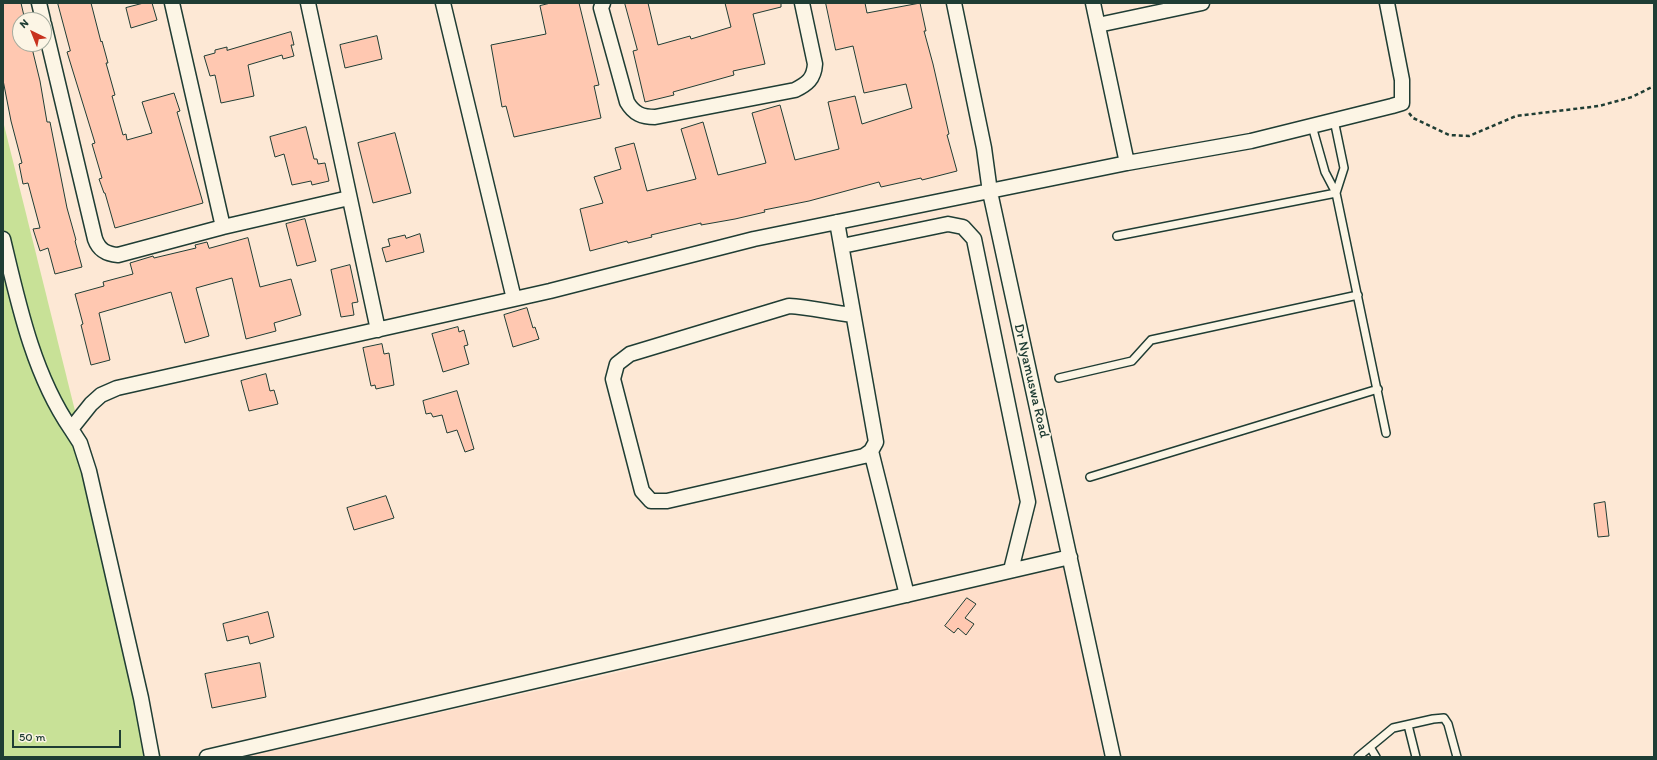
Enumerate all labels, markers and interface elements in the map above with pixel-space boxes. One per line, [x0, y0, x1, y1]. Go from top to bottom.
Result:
north arrow [12, 12, 52, 52]
text: N [17, 16, 31, 31]
street label: Dr Nyamuswa Road [1010, 322, 1052, 440]
scale bar [14, 722, 123, 748]
text: 50 m [19, 730, 45, 744]

